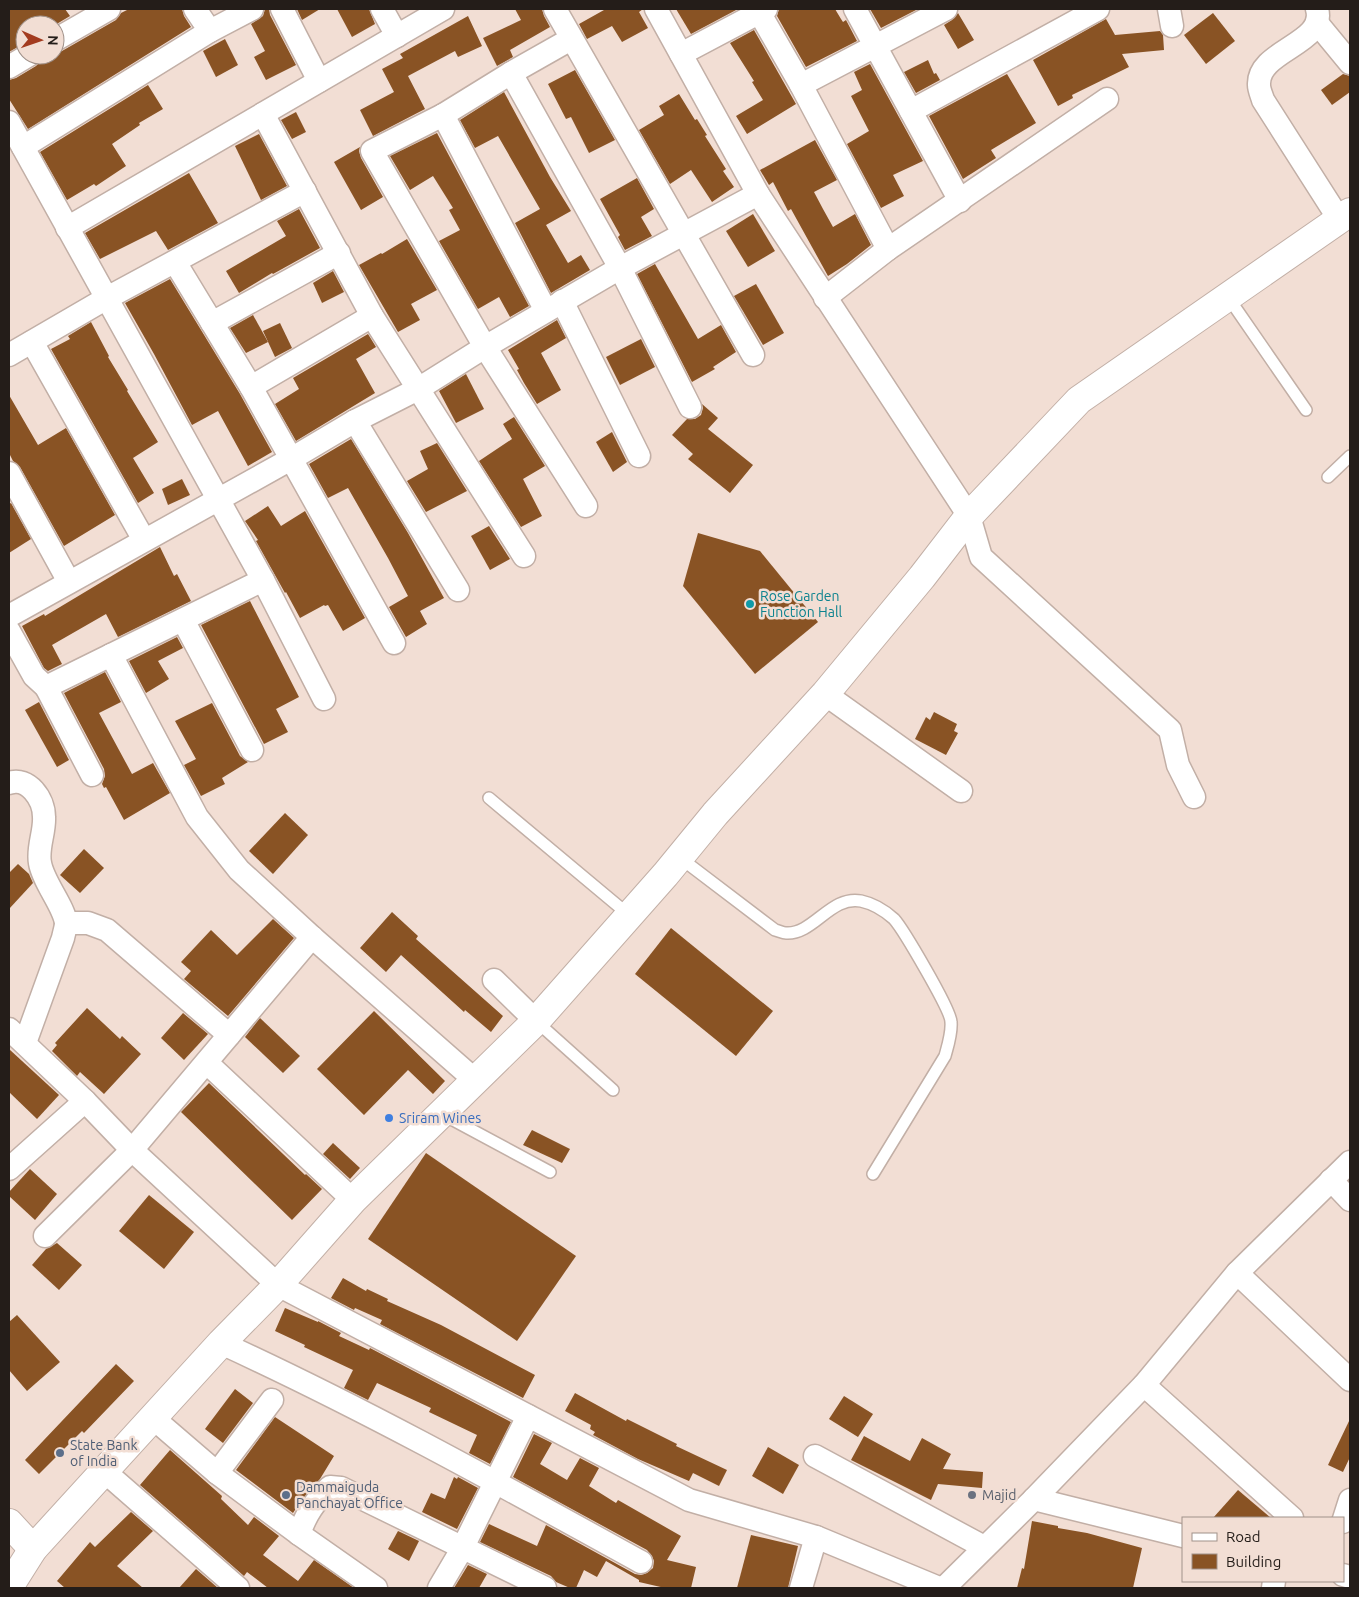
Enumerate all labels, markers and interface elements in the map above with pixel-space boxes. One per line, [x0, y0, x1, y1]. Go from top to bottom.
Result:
north arrow [15, 15, 65, 65]
text: N [45, 35, 61, 46]
place label: Rose Garden Function Hall [760, 588, 843, 620]
marker: Rose Garden Function Hall [744, 598, 756, 610]
place label: Sriram Wines [399, 1110, 481, 1126]
marker: Sriram Wines [383, 1112, 395, 1124]
place label: State Bank of India [70, 1437, 138, 1469]
marker: State Bank of India [54, 1447, 66, 1459]
place label: Dammaiguda Panchayat Office [296, 1479, 403, 1511]
place label: Majid [982, 1487, 1016, 1503]
marker: Dammaiguda Panchayat Office [280, 1489, 292, 1501]
marker: Majid [966, 1489, 978, 1501]
legend [1182, 1517, 1344, 1582]
text: Road [1226, 1528, 1261, 1545]
text: Building [1226, 1553, 1281, 1570]

